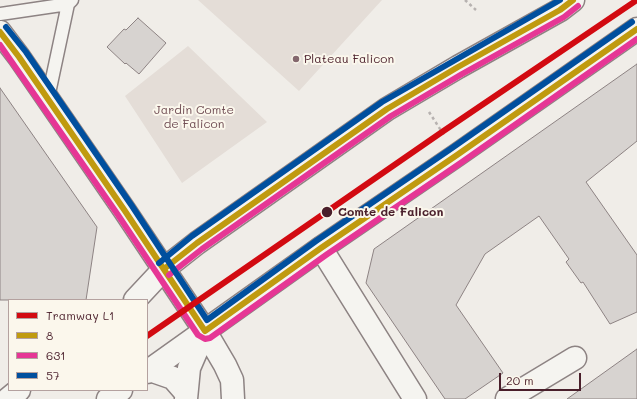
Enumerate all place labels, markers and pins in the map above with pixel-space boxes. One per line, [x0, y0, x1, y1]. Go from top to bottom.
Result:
place label: Plateau Falicon [304, 52, 394, 66]
marker: Plateau Falicon [291, 54, 301, 64]
marker: Comte de Falicon [320, 205, 334, 219]
place label: Comte de Falicon [338, 205, 443, 219]

